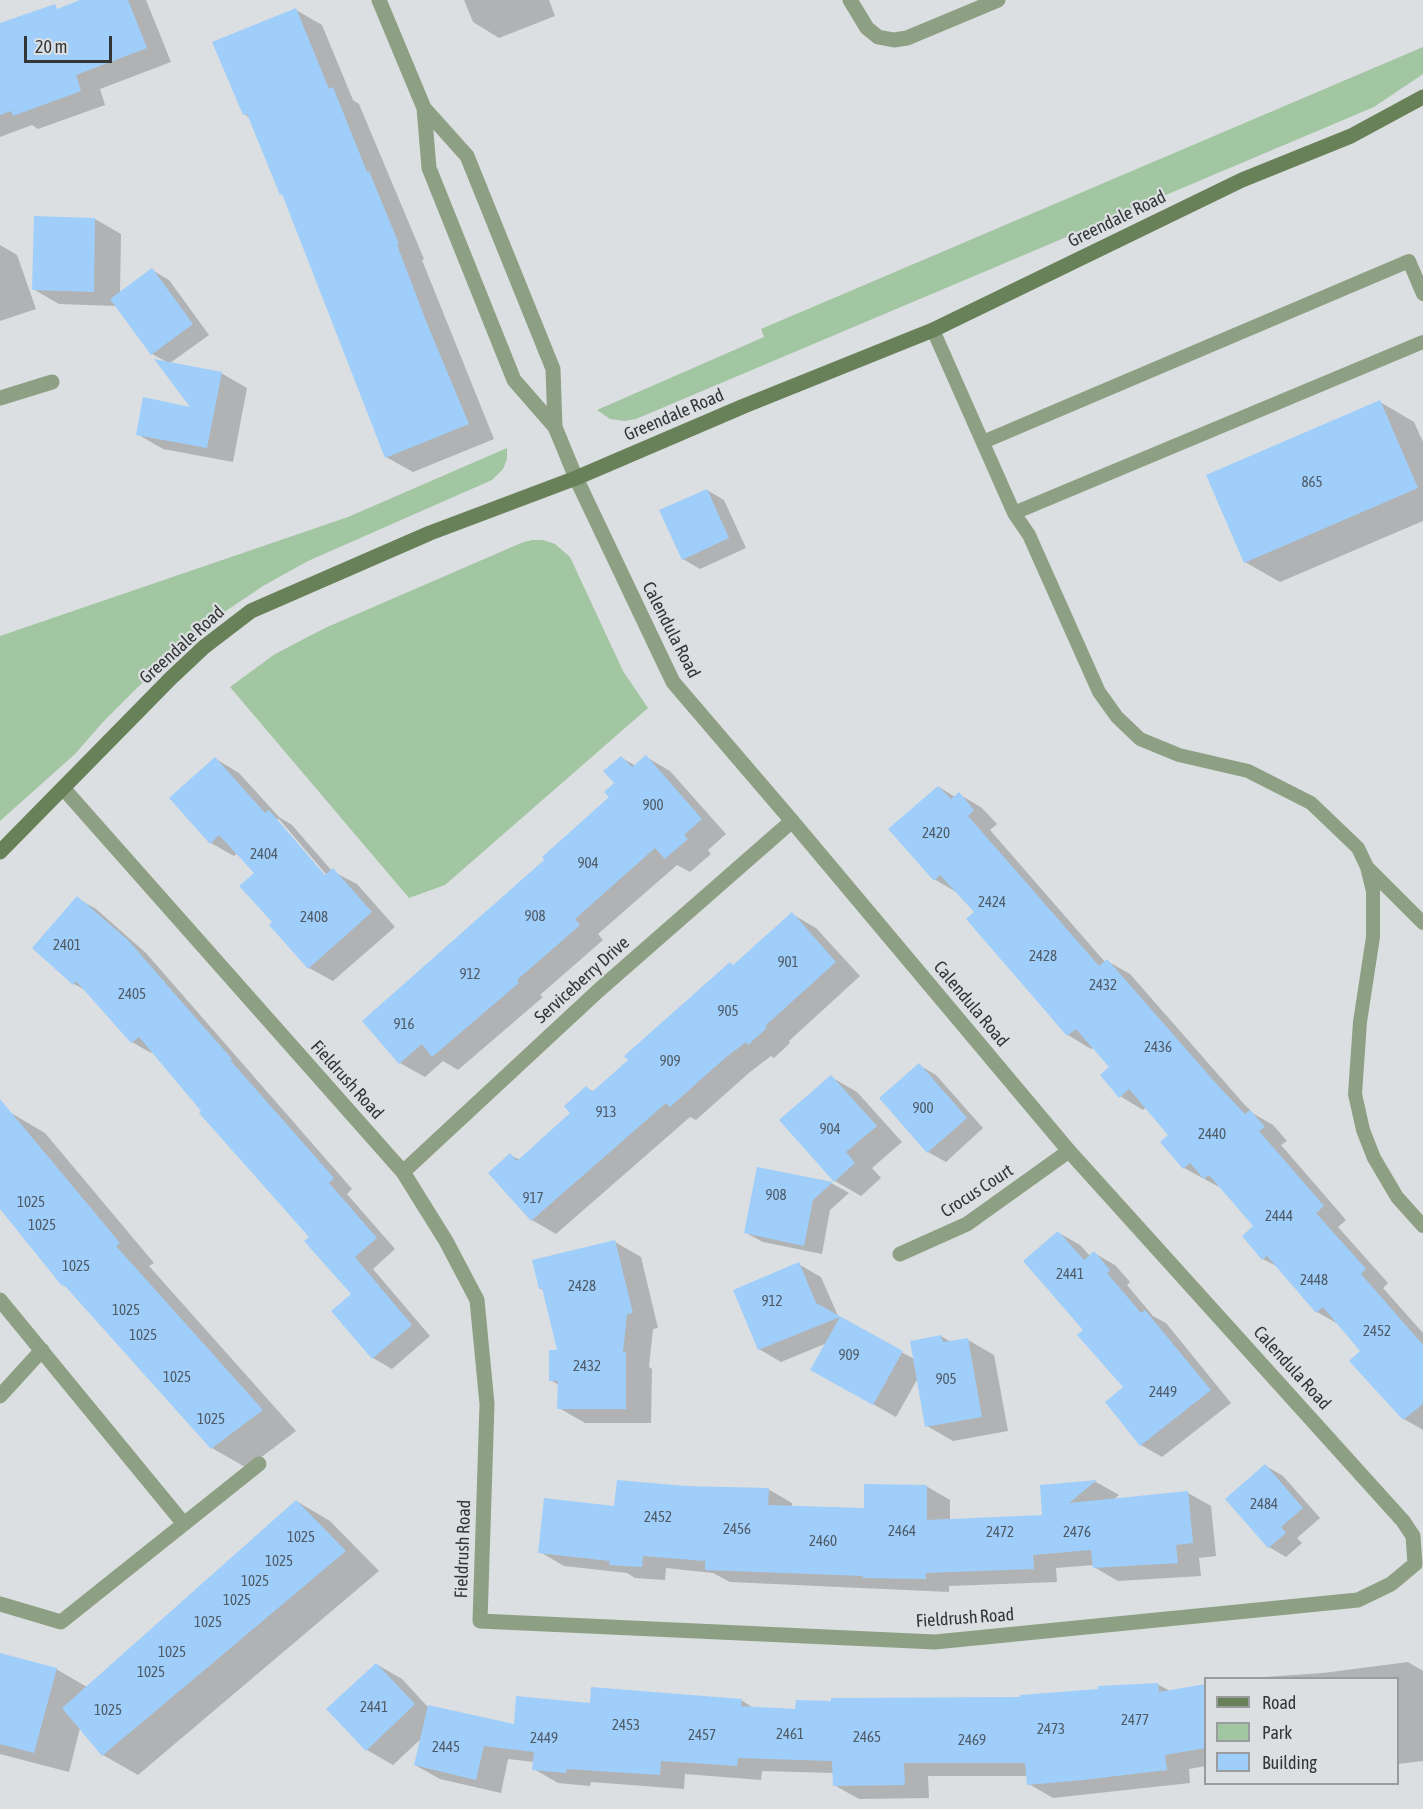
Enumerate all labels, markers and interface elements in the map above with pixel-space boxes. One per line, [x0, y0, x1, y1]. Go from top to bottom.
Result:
scale bar [27, 24, 116, 62]
text: 20 m [35, 36, 67, 57]
street label: Greendale Road [1064, 186, 1170, 252]
street label: Greendale Road [621, 384, 727, 446]
house number: 865 [1301, 473, 1323, 491]
street label: Calendula Road [638, 578, 704, 682]
street label: Greendale Road [135, 601, 229, 689]
house number: 900 [642, 796, 664, 814]
house number: 2420 [922, 824, 950, 842]
house number: 2404 [250, 845, 278, 863]
house number: 904 [577, 854, 599, 872]
house number: 2424 [978, 893, 1006, 911]
house number: 908 [524, 907, 546, 925]
house number: 2408 [300, 908, 328, 926]
street label: Serviceberry Drive [530, 932, 634, 1028]
house number: 2401 [53, 936, 81, 954]
house number: 2428 [1029, 947, 1057, 965]
house number: 901 [777, 953, 799, 971]
street label: Calendula Road [929, 957, 1013, 1051]
house number: 912 [459, 965, 481, 983]
house number: 2432 [1089, 976, 1117, 994]
house number: 2405 [118, 985, 146, 1003]
house number: 905 [717, 1002, 739, 1020]
house number: 916 [393, 1015, 415, 1033]
street label: Fieldrush Road [306, 1036, 388, 1124]
house number: 2436 [1144, 1038, 1172, 1056]
house number: 909 [659, 1052, 681, 1070]
house number: 900 [912, 1099, 934, 1117]
house number: 913 [595, 1103, 617, 1121]
house number: 904 [819, 1120, 841, 1138]
house number: 2440 [1198, 1125, 1226, 1143]
street label: Crocus Court [937, 1160, 1017, 1222]
house number: 908 [765, 1186, 787, 1204]
house number: 917 [522, 1189, 544, 1207]
house number: 1025 [17, 1193, 45, 1211]
house number: 2444 [1265, 1207, 1293, 1225]
house number: 1025 [28, 1216, 56, 1234]
house number: 1025 [62, 1257, 90, 1275]
house number: 2441 [1056, 1265, 1084, 1283]
house number: 2448 [1300, 1271, 1328, 1289]
house number: 2428 [568, 1277, 596, 1295]
house number: 912 [761, 1292, 783, 1310]
house number: 1025 [112, 1301, 140, 1319]
street label: Calendula Road [1249, 1322, 1335, 1414]
house number: 2452 [1363, 1322, 1391, 1340]
house number: 1025 [129, 1326, 157, 1344]
house number: 909 [838, 1346, 860, 1364]
house number: 2432 [573, 1357, 601, 1375]
house number: 1025 [163, 1368, 191, 1386]
house number: 905 [935, 1370, 957, 1388]
house number: 2449 [1149, 1383, 1177, 1401]
house number: 1025 [197, 1410, 225, 1428]
house number: 2484 [1250, 1495, 1278, 1513]
street label: Fieldrush Road [450, 1499, 476, 1599]
house number: 2452 [644, 1508, 672, 1526]
house number: 2456 [723, 1520, 751, 1538]
house number: 2464 [888, 1522, 916, 1540]
house number: 2472 [986, 1523, 1014, 1541]
house number: 2476 [1063, 1523, 1091, 1541]
house number: 1025 [287, 1528, 315, 1546]
house number: 2460 [809, 1532, 837, 1550]
house number: 1025 [265, 1552, 293, 1570]
house number: 1025 [241, 1572, 269, 1590]
house number: 1025 [223, 1591, 251, 1609]
street label: Fieldrush Road [915, 1604, 1015, 1632]
house number: 1025 [194, 1613, 222, 1631]
house number: 1025 [158, 1643, 186, 1661]
house number: 1025 [137, 1663, 165, 1681]
legend [1204, 1677, 1399, 1785]
text: Road [1262, 1692, 1296, 1713]
house number: 2441 [360, 1698, 388, 1716]
house number: 1025 [94, 1701, 122, 1719]
house number: 2477 [1121, 1711, 1149, 1729]
house number: 2453 [612, 1716, 640, 1734]
house number: 2473 [1037, 1720, 1065, 1738]
text: Park [1262, 1722, 1292, 1743]
house number: 2461 [776, 1725, 804, 1743]
house number: 2457 [688, 1726, 716, 1744]
house number: 2465 [853, 1728, 881, 1746]
house number: 2449 [530, 1729, 558, 1747]
house number: 2469 [958, 1731, 986, 1749]
house number: 2445 [432, 1738, 460, 1756]
text: Building [1262, 1752, 1317, 1773]

